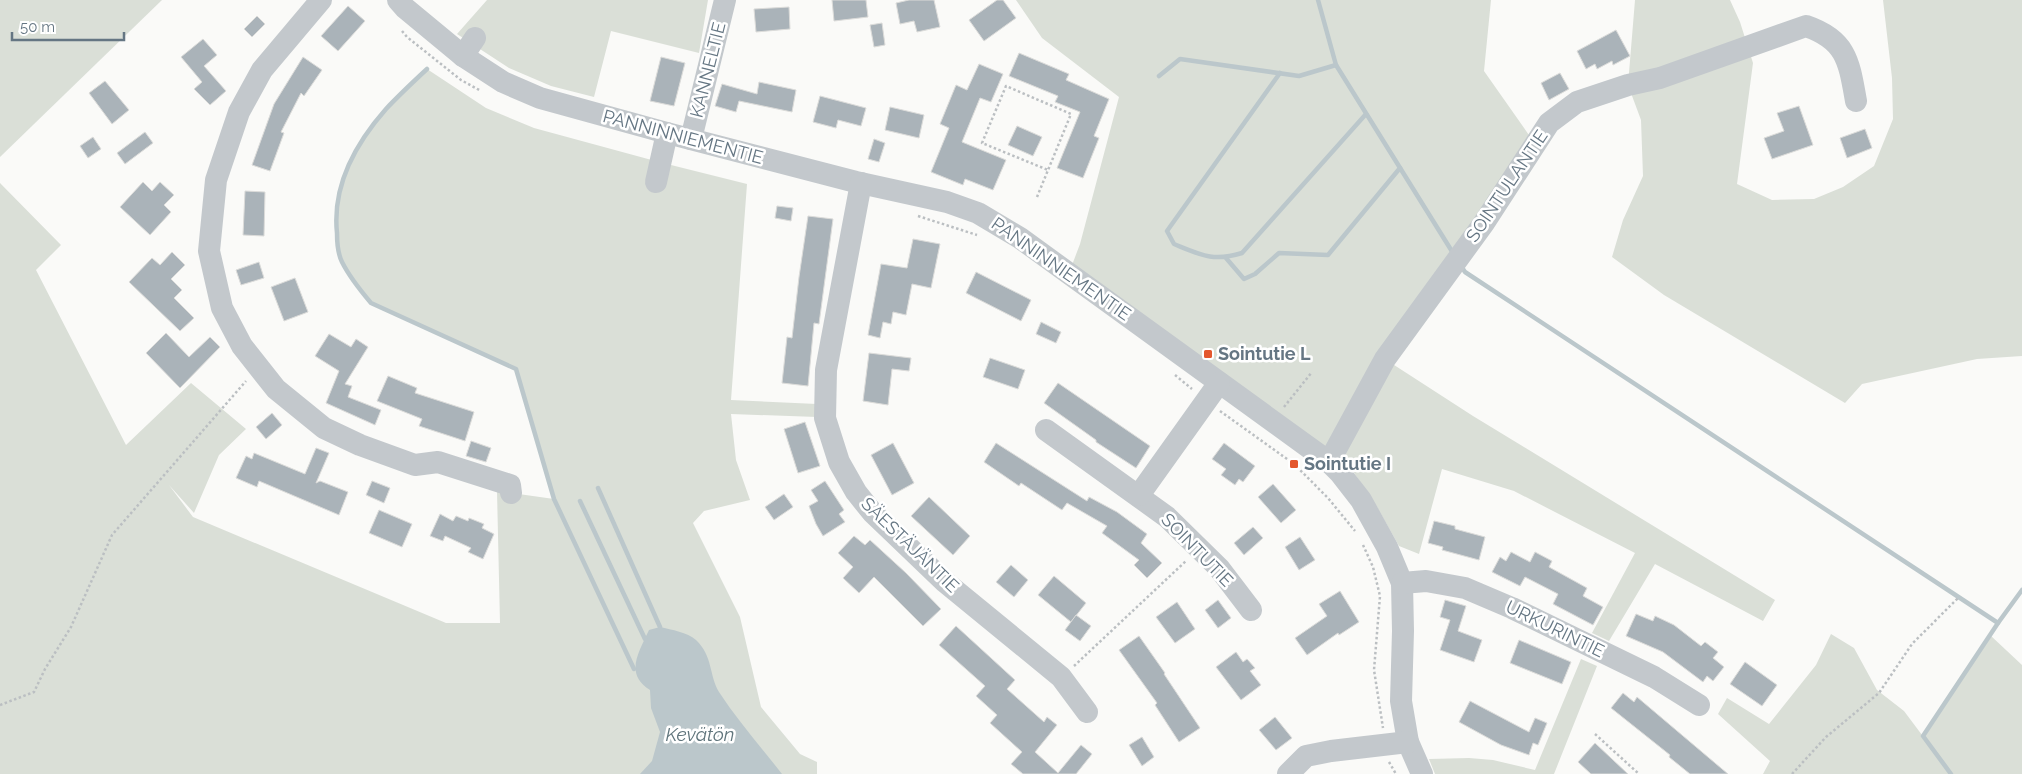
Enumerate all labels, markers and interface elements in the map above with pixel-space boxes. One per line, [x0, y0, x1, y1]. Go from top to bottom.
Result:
scale bar [12, 10, 125, 42]
text: 50 m [20, 18, 55, 36]
street label: KANNELTIE [686, 20, 729, 120]
street label: PANNINNIEMENTIE [601, 105, 766, 168]
street label: SOINTULANTIE [1461, 126, 1552, 246]
street label: PANNINNIEMENTIE [988, 213, 1135, 325]
place label: Sointutie L [1218, 343, 1311, 364]
marker: Sointutie L [1202, 348, 1214, 360]
place label: Sointutie I [1304, 453, 1391, 474]
marker: Sointutie I [1288, 458, 1300, 470]
street label: SÄESTÄJÄNTIE [857, 493, 963, 596]
street label: SOINTUTIE [1157, 509, 1238, 591]
street label: URKURINTIE [1503, 596, 1608, 661]
water label: Kevätön [666, 723, 734, 745]

